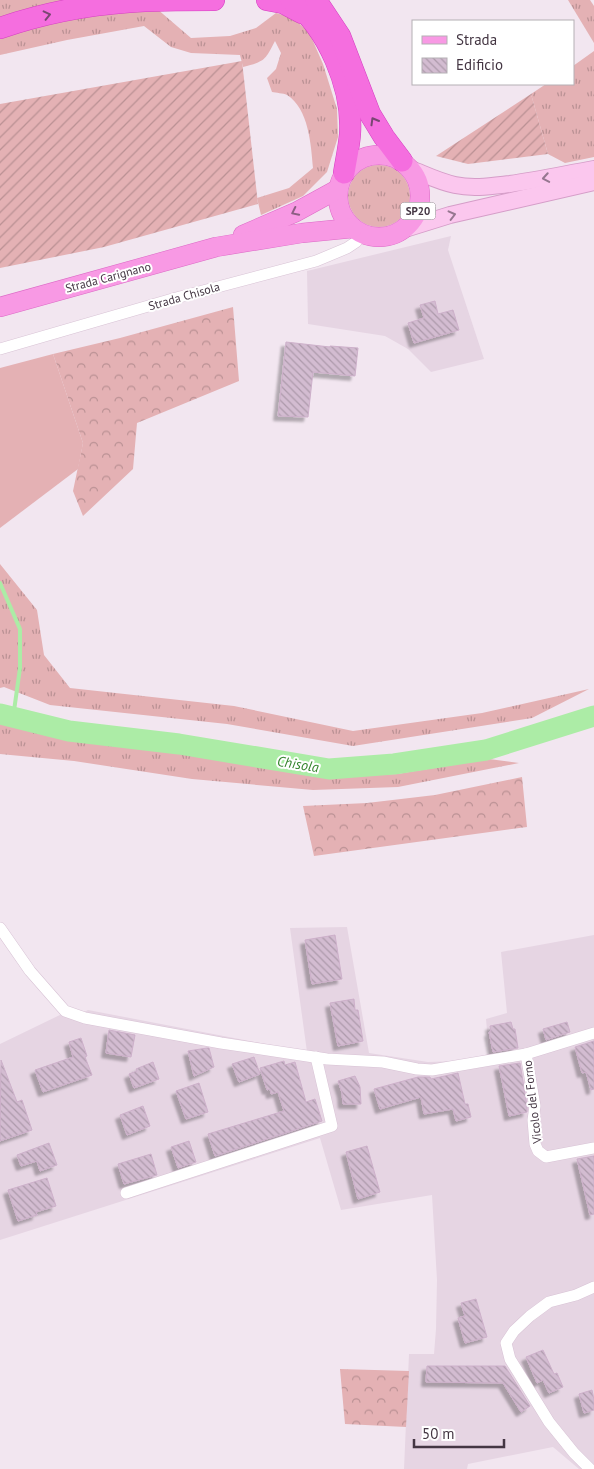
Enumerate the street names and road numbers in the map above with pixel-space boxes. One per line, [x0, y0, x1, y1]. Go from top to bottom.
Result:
road number: SP20 [400, 202, 436, 220]
street label: Strada Carignano [64, 258, 152, 296]
street label: Strada Chisola [147, 279, 222, 313]
street label: Vicolo del Forno [519, 1060, 545, 1145]

